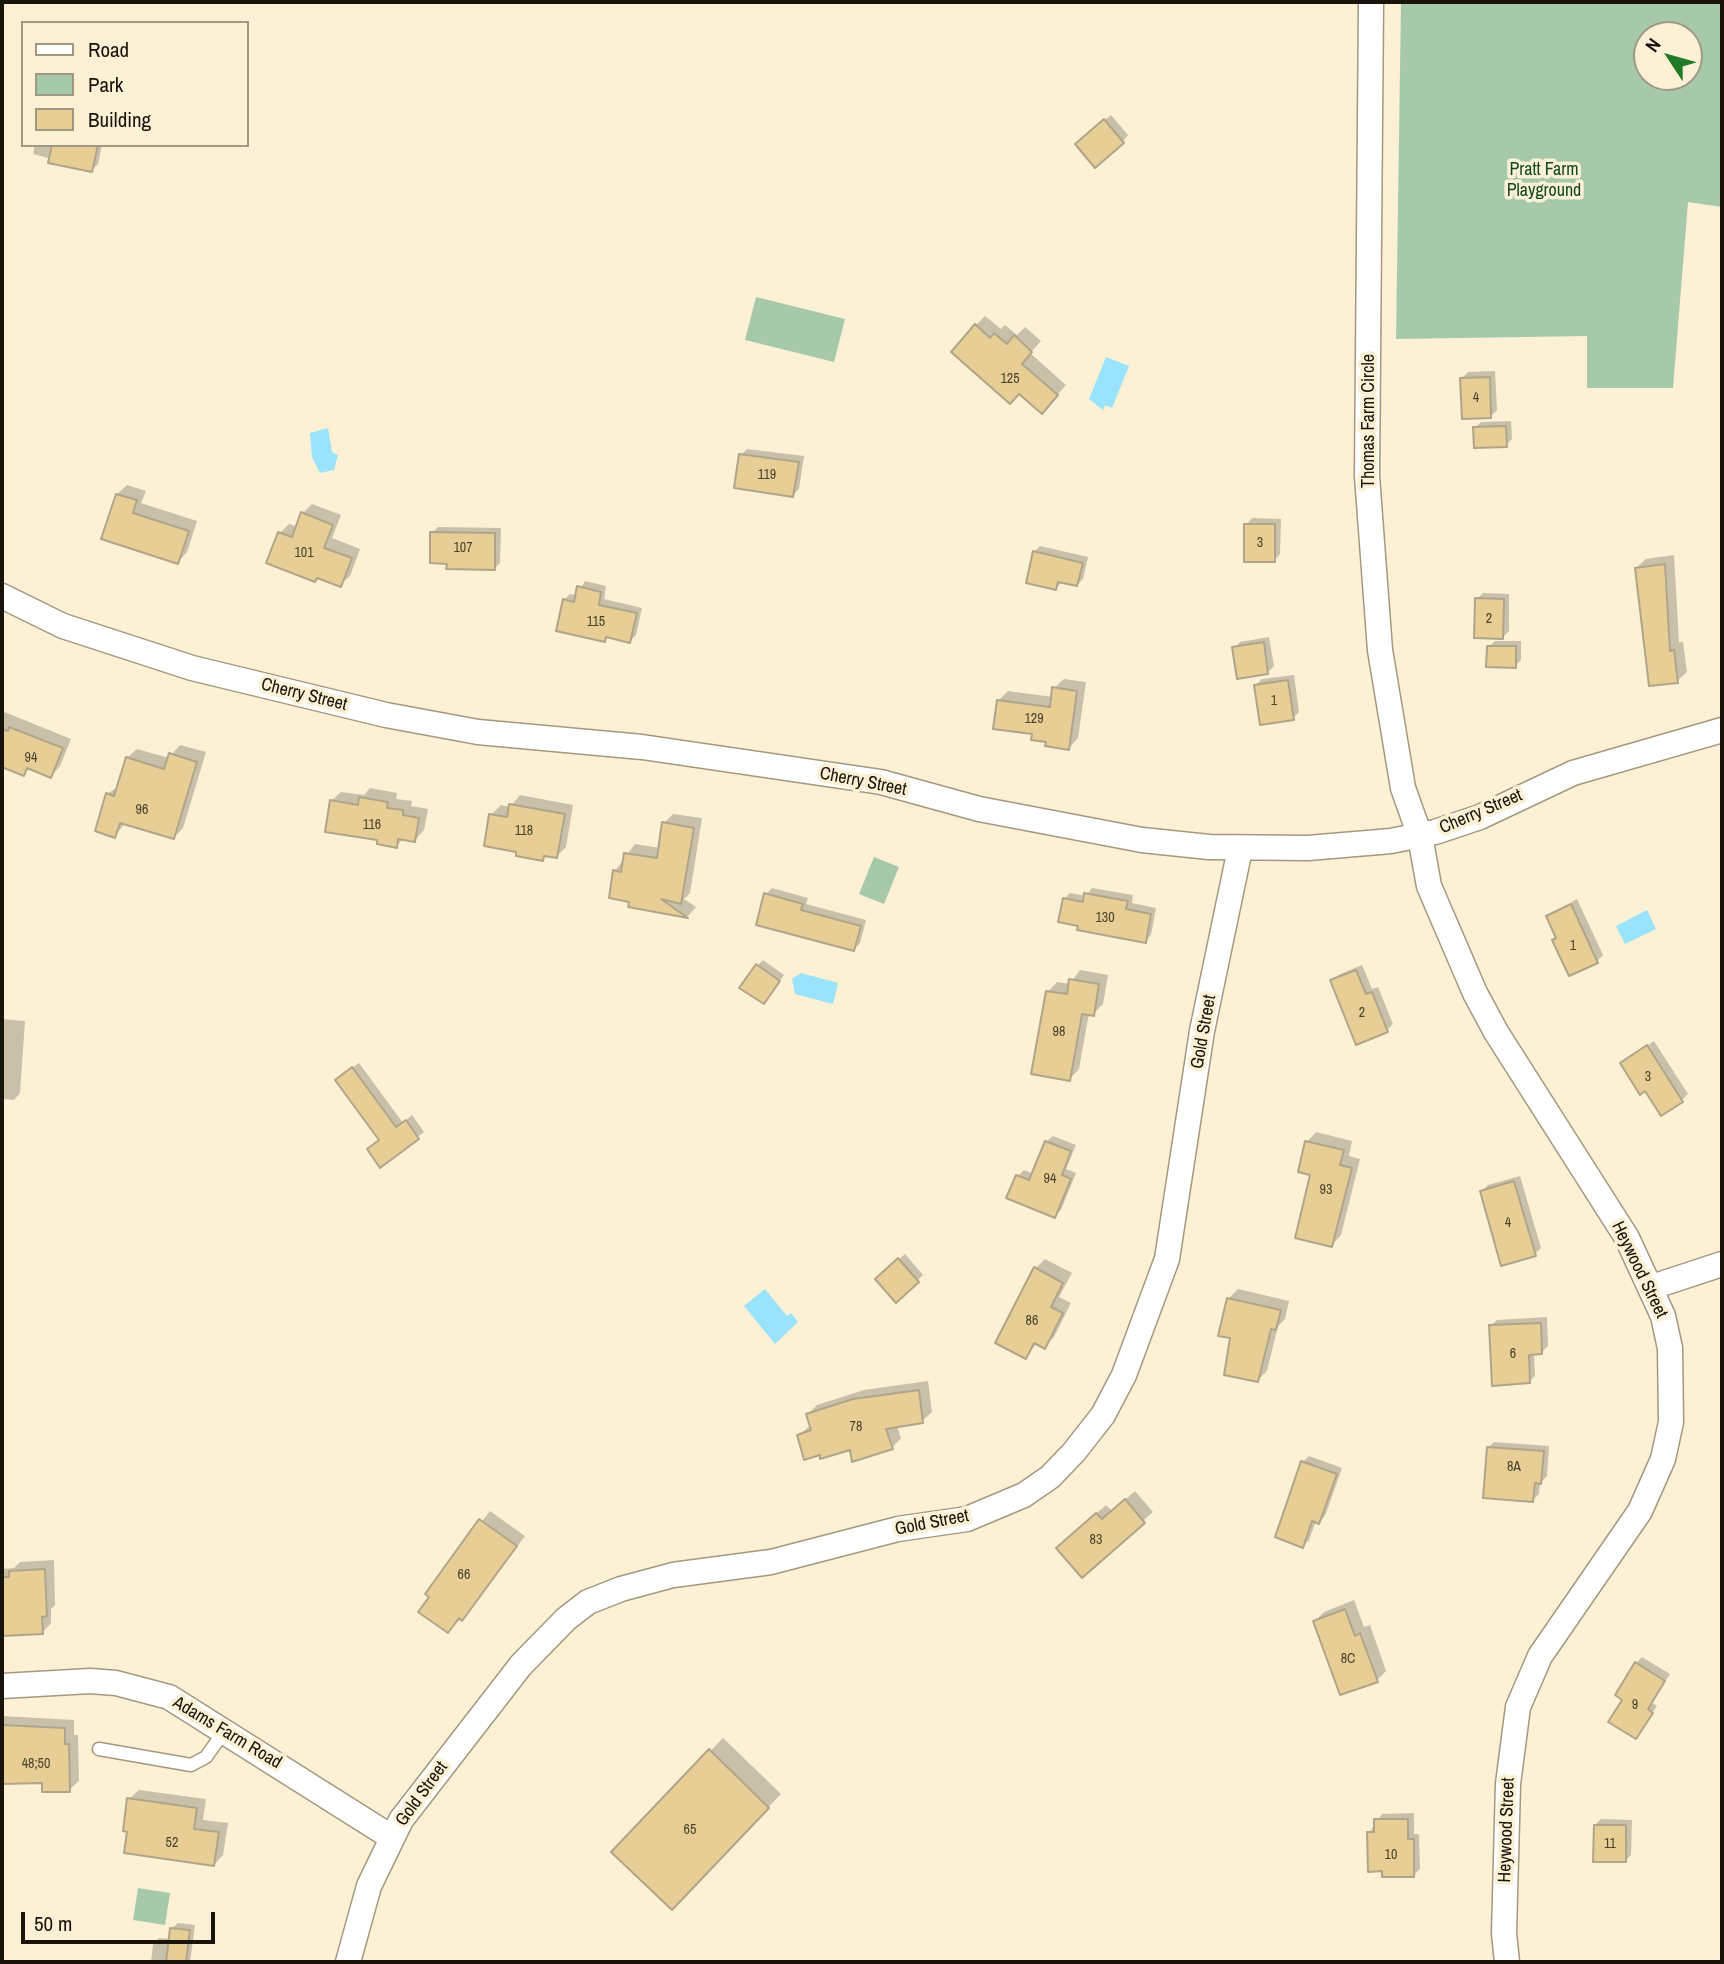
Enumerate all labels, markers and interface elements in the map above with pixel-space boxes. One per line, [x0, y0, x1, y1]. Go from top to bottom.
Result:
legend [21, 21, 248, 147]
north arrow [1633, 21, 1703, 91]
text: N [1639, 33, 1666, 57]
text: Road [88, 35, 129, 64]
text: Park [88, 70, 123, 99]
text: Building [88, 105, 151, 134]
park label: Pratt Farm Playground [1507, 159, 1581, 202]
street label: Thomas Farm Circle [1358, 354, 1380, 488]
house number: 125 [1000, 371, 1020, 387]
house number: 4 [1473, 390, 1479, 406]
house number: 119 [758, 467, 776, 483]
house number: 3 [1257, 535, 1263, 551]
house number: 107 [453, 540, 473, 556]
house number: 101 [294, 545, 314, 561]
house number: 2 [1486, 611, 1492, 627]
house number: 115 [587, 614, 605, 630]
street label: Cherry Street [259, 674, 349, 716]
house number: 1 [1271, 693, 1277, 709]
house number: 129 [1024, 711, 1044, 727]
house number: 94 [25, 750, 37, 766]
street label: Cherry Street [818, 763, 908, 801]
street label: Cherry Street [1436, 785, 1526, 839]
house number: 96 [136, 802, 148, 818]
house number: 116 [363, 817, 381, 833]
house number: 118 [515, 823, 533, 839]
house number: 130 [1095, 910, 1115, 926]
house number: 1 [1570, 938, 1576, 954]
street label: Gold Street [1187, 993, 1221, 1071]
house number: 2 [1359, 1005, 1365, 1021]
house number: 98 [1053, 1024, 1065, 1040]
house number: 3 [1645, 1069, 1651, 1085]
house number: 94 [1044, 1171, 1056, 1187]
house number: 93 [1320, 1182, 1332, 1198]
house number: 4 [1505, 1215, 1511, 1231]
street label: Heywood Street [1606, 1218, 1672, 1322]
house number: 86 [1026, 1313, 1038, 1329]
house number: 6 [1510, 1346, 1516, 1362]
house number: 78 [850, 1419, 862, 1435]
house number: 8A [1507, 1459, 1521, 1475]
street label: Gold Street [893, 1505, 971, 1541]
house number: 83 [1090, 1532, 1102, 1548]
house number: 66 [458, 1567, 470, 1583]
house number: 8C [1341, 1651, 1355, 1667]
street label: Adams Farm Road [169, 1692, 285, 1774]
house number: 9 [1632, 1697, 1638, 1713]
house number: 48;50 [22, 1756, 50, 1772]
street label: Gold Street [391, 1757, 453, 1831]
street label: Heywood Street [1494, 1777, 1520, 1883]
house number: 65 [684, 1822, 696, 1838]
house number: 52 [166, 1835, 178, 1851]
house number: 11 [1604, 1836, 1616, 1852]
house number: 10 [1385, 1847, 1397, 1863]
scale bar [24, 1898, 219, 1942]
text: 50 m [34, 1909, 72, 1938]

